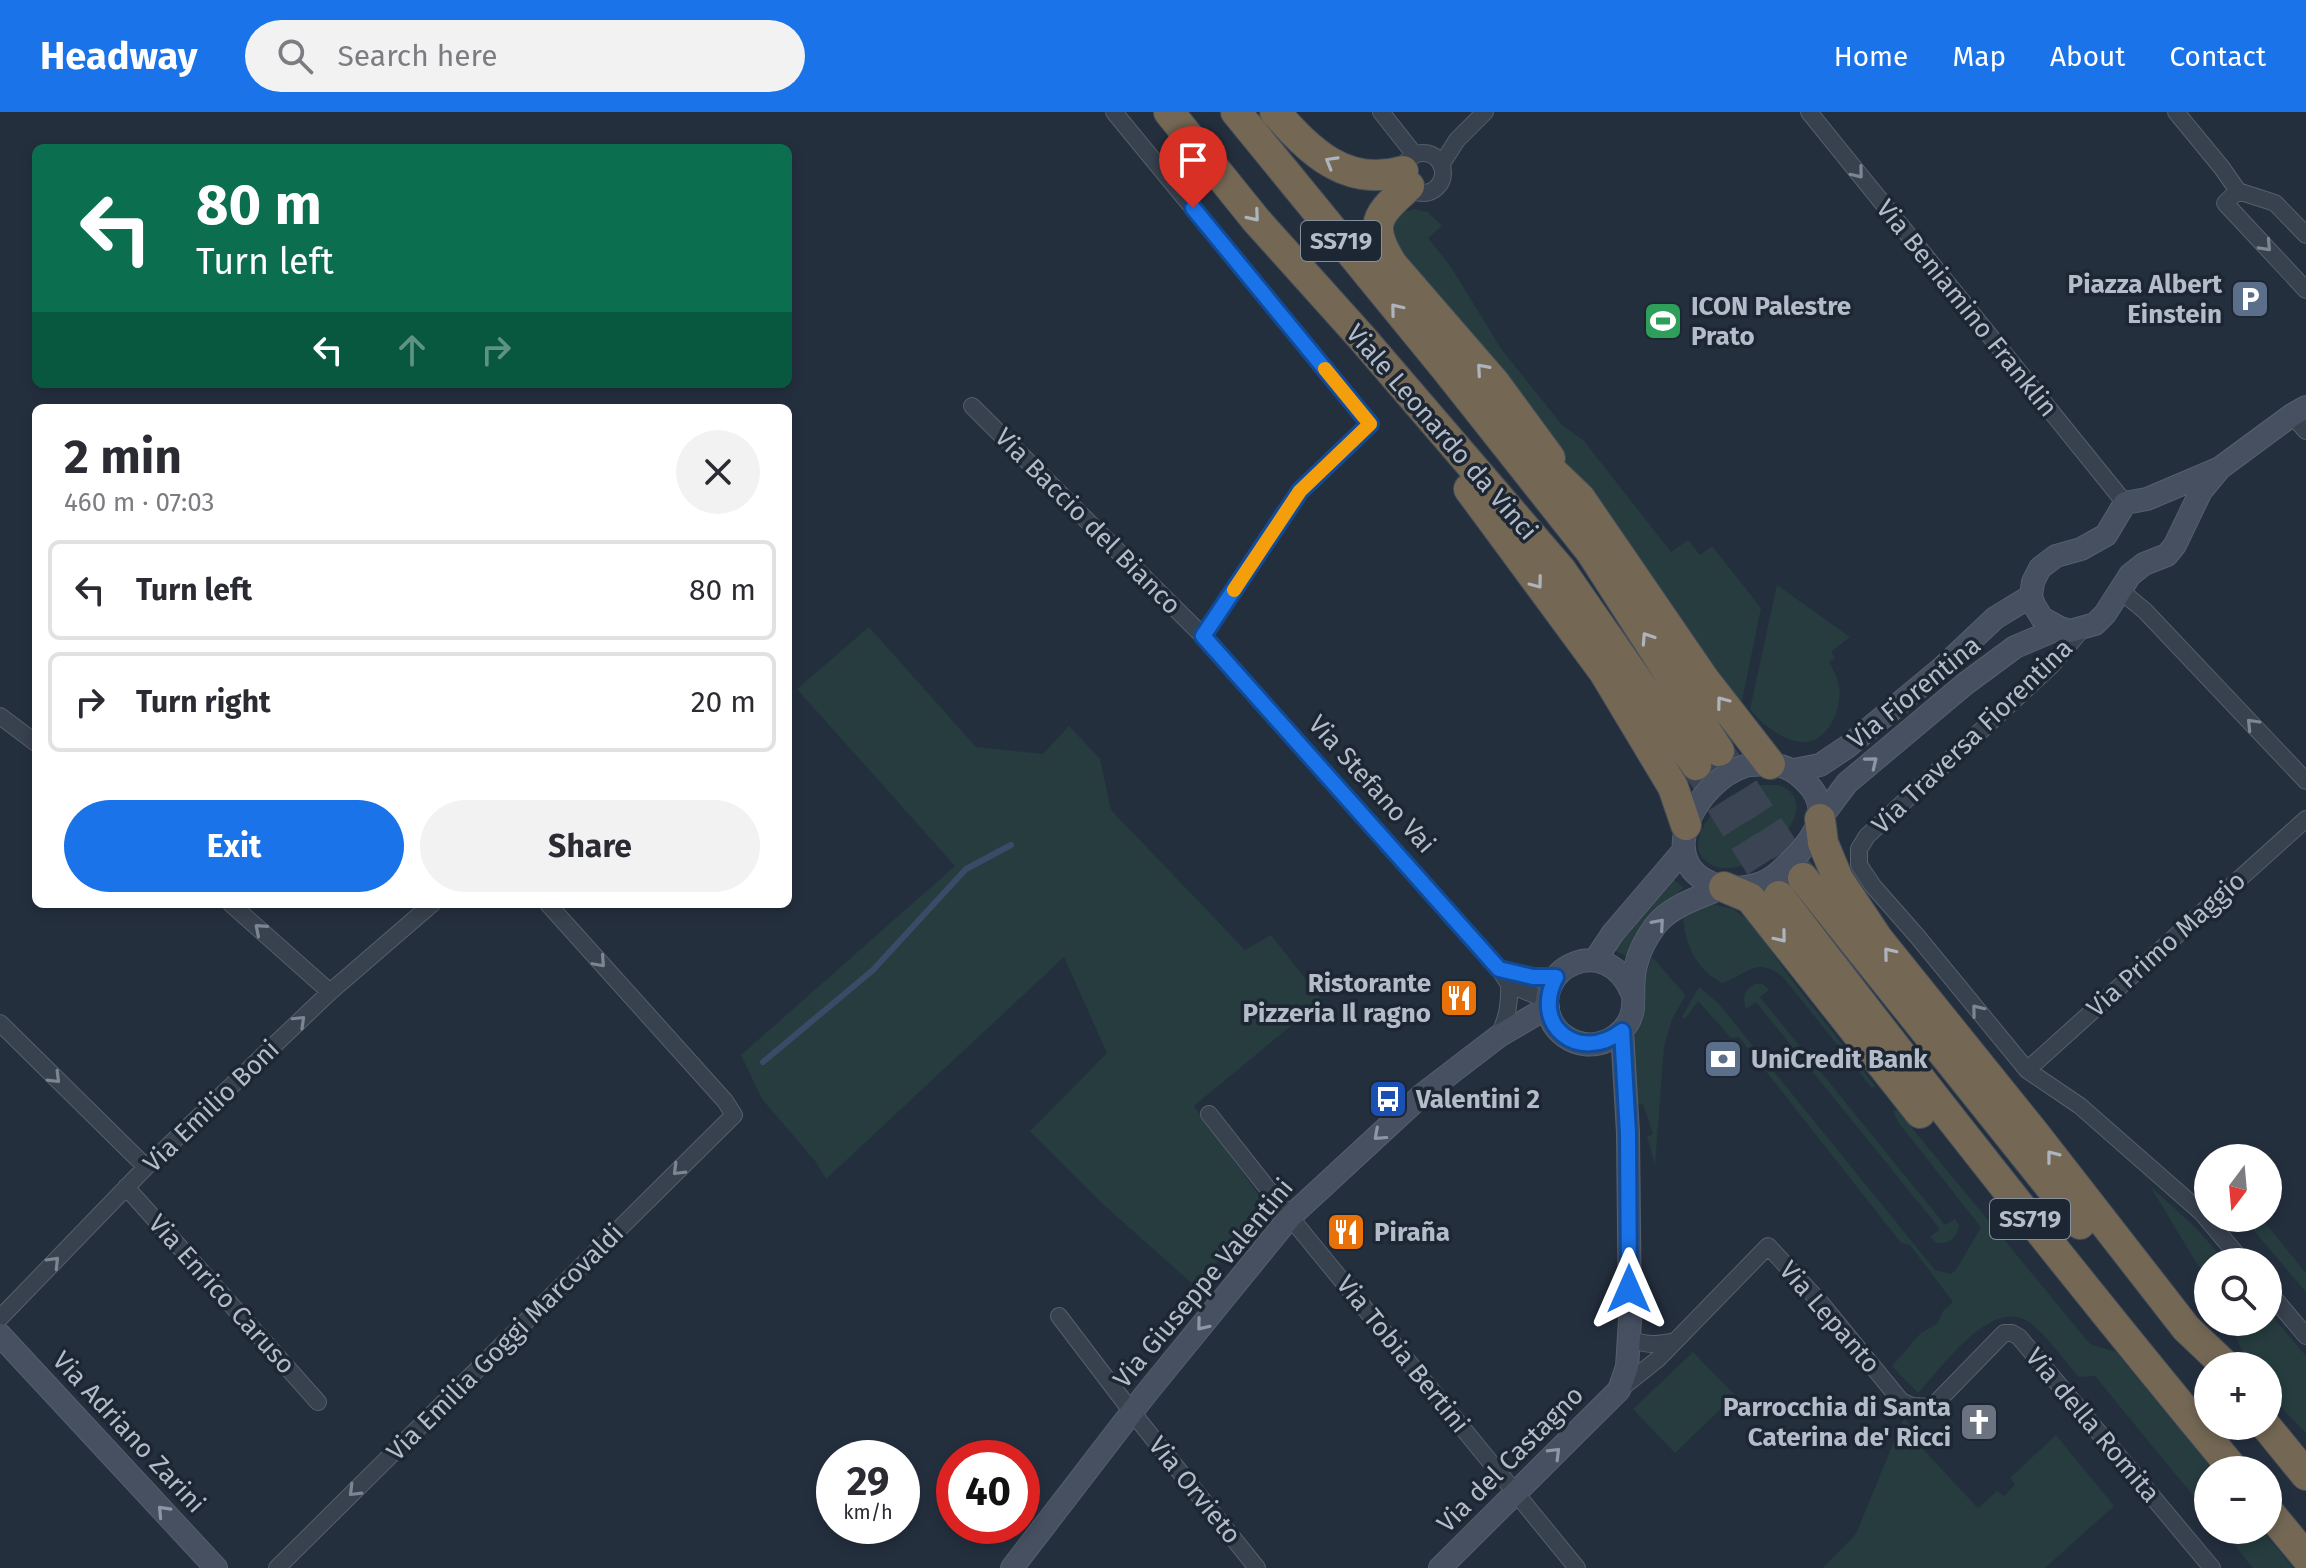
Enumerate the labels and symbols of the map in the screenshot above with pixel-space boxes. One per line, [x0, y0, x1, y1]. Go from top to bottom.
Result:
pin [1159, 126, 1227, 208]
one-way arrow [1325, 156, 1340, 172]
one-way arrow [1848, 164, 1862, 179]
street label: Via Beniamino Franklin [1870, 194, 2064, 423]
one-way arrow [1244, 207, 1259, 221]
road number: SS719 [1301, 221, 1381, 261]
one-way arrow [2256, 237, 2270, 252]
place label: Piazza Albert Einstein [2068, 269, 2223, 330]
parking icon: Piazza Albert Einstein [2229, 278, 2271, 320]
place label: ICON Palestre Prato [1691, 291, 1851, 352]
sports icon: ICON Palestre Prato [1642, 300, 1684, 342]
one-way arrow [1391, 303, 1406, 318]
street label: Viale Leonardo da Vinci [1340, 318, 1544, 546]
one-way arrow [1477, 364, 1492, 378]
street label: Via Baccio del Bianco [988, 422, 1187, 621]
one-way arrow [1528, 574, 1542, 589]
street label: Via Fiorentina [1842, 629, 1987, 755]
one-way arrow [1641, 633, 1656, 647]
street label: Via Traversa Fiorentina [1866, 633, 2079, 840]
one-way arrow [1717, 697, 1731, 711]
street label: Via Stefano Vai [1302, 709, 1442, 860]
one-way arrow [2248, 719, 2262, 734]
one-way arrow [1863, 757, 1877, 772]
street label: Via Primo Maggio [2081, 865, 2252, 1024]
one-way arrow [1650, 919, 1664, 934]
one-way arrow [254, 925, 269, 939]
one-way arrow [1771, 928, 1786, 942]
one-way arrow [1884, 948, 1899, 962]
one-way arrow [591, 952, 605, 967]
place label: Ristorante Pizzeria Il ragno [1242, 968, 1431, 1029]
restaurant icon: Ristorante Pizzeria Il ragno [1438, 977, 1480, 1019]
one-way arrow [1972, 1004, 1987, 1019]
one-way arrow [291, 1016, 305, 1030]
street label: Via Emilio Boni [137, 1034, 286, 1179]
bank icon: UniCredit Bank [1702, 1038, 1744, 1080]
place label: UniCredit Bank [1751, 1044, 1928, 1075]
one-way arrow [46, 1068, 61, 1083]
bus stop icon: Valentini 2 [1367, 1078, 1409, 1120]
place label: Valentini 2 [1415, 1084, 1540, 1115]
one-way arrow [1373, 1125, 1388, 1139]
north arrow [2194, 1144, 2282, 1232]
one-way arrow [2047, 1150, 2061, 1165]
one-way arrow [673, 1161, 687, 1175]
street label: Via Giuseppe Valentini [1107, 1172, 1300, 1394]
road number: SS719 [1990, 1199, 2070, 1239]
street label: Via Enrico Caruso [142, 1208, 301, 1381]
restaurant icon: Piraña [1325, 1211, 1367, 1253]
street label: Via Emilia Goggi Marcovaldi [380, 1217, 630, 1467]
place label: Piraña [1374, 1217, 1450, 1248]
position arrow [1587, 1247, 1671, 1331]
street label: Via Lepanto [1773, 1255, 1887, 1380]
one-way arrow [45, 1257, 59, 1271]
street label: Via Tobia Bertini [1330, 1270, 1475, 1439]
one-way arrow [1197, 1316, 1212, 1330]
street label: Via della Romita [2019, 1342, 2166, 1509]
street label: Via Adriano Zarini [46, 1345, 211, 1519]
street label: Via del Castagno [1431, 1380, 1590, 1539]
place label: Parrocchia di Santa Caterina de' Ricci [1723, 1392, 1951, 1453]
church icon: Parrocchia di Santa Caterina de' Ricci [1958, 1401, 2000, 1443]
street label: Via Orvieto [1142, 1430, 1247, 1550]
speed limit sign: 40 [936, 1440, 1040, 1544]
one-way arrow [1546, 1448, 1560, 1462]
one-way arrow [349, 1482, 363, 1497]
one-way arrow [158, 1506, 173, 1520]

